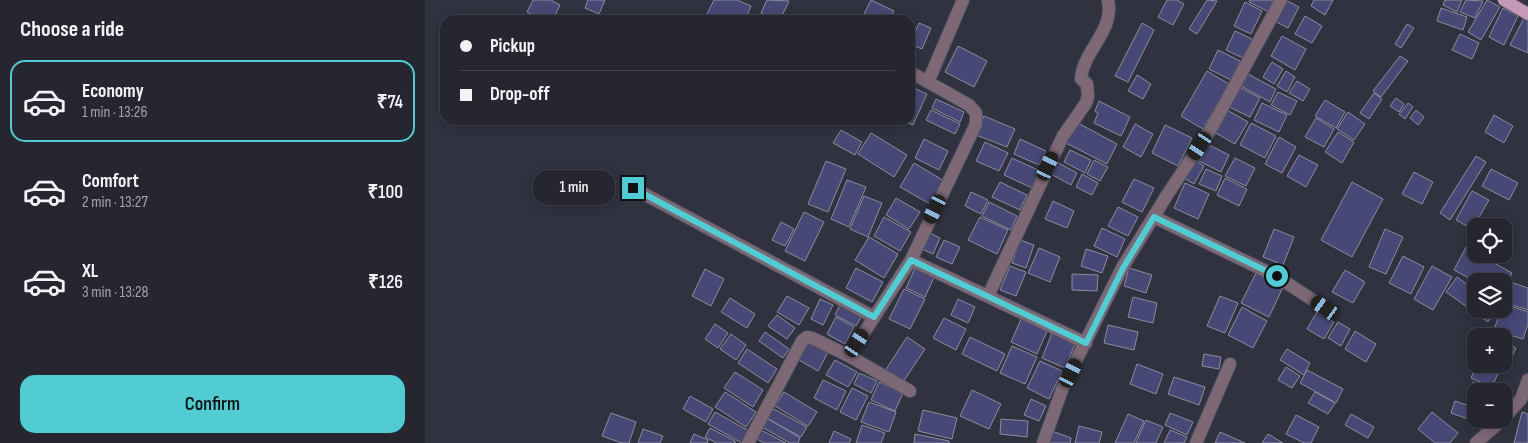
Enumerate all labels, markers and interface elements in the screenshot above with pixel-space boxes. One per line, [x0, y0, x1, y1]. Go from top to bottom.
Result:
text: Choose a ride [20, 16, 124, 43]
text: Pickup [490, 35, 535, 58]
icon: car [22, 79, 67, 124]
text: Economy [82, 80, 144, 103]
text: Drop-off [490, 83, 550, 106]
text: ₹74 [377, 91, 403, 114]
text: 1 min · 13:26 [82, 103, 147, 122]
car [1185, 129, 1214, 163]
car [1034, 149, 1061, 183]
icon: car [22, 169, 67, 214]
text: Comfort [82, 170, 139, 193]
callout: 1 min [533, 170, 615, 206]
route end [622, 177, 644, 199]
text: 1 min [559, 178, 589, 197]
text: ₹100 [367, 181, 403, 204]
car [921, 192, 948, 226]
text: 2 min · 13:27 [82, 193, 148, 212]
map controls [1467, 218, 1512, 428]
button: locate [1467, 218, 1512, 263]
icon: car [22, 259, 67, 304]
text: XL [82, 260, 98, 283]
route start [1266, 265, 1288, 287]
text: ₹126 [368, 271, 403, 294]
button: layers [1467, 273, 1512, 318]
text: 3 min · 13:28 [82, 283, 149, 302]
car [1308, 293, 1341, 323]
car [842, 326, 871, 360]
button: + [1467, 328, 1512, 373]
car [1057, 356, 1084, 390]
button: Confirm [20, 375, 405, 433]
button: − [1467, 383, 1512, 428]

